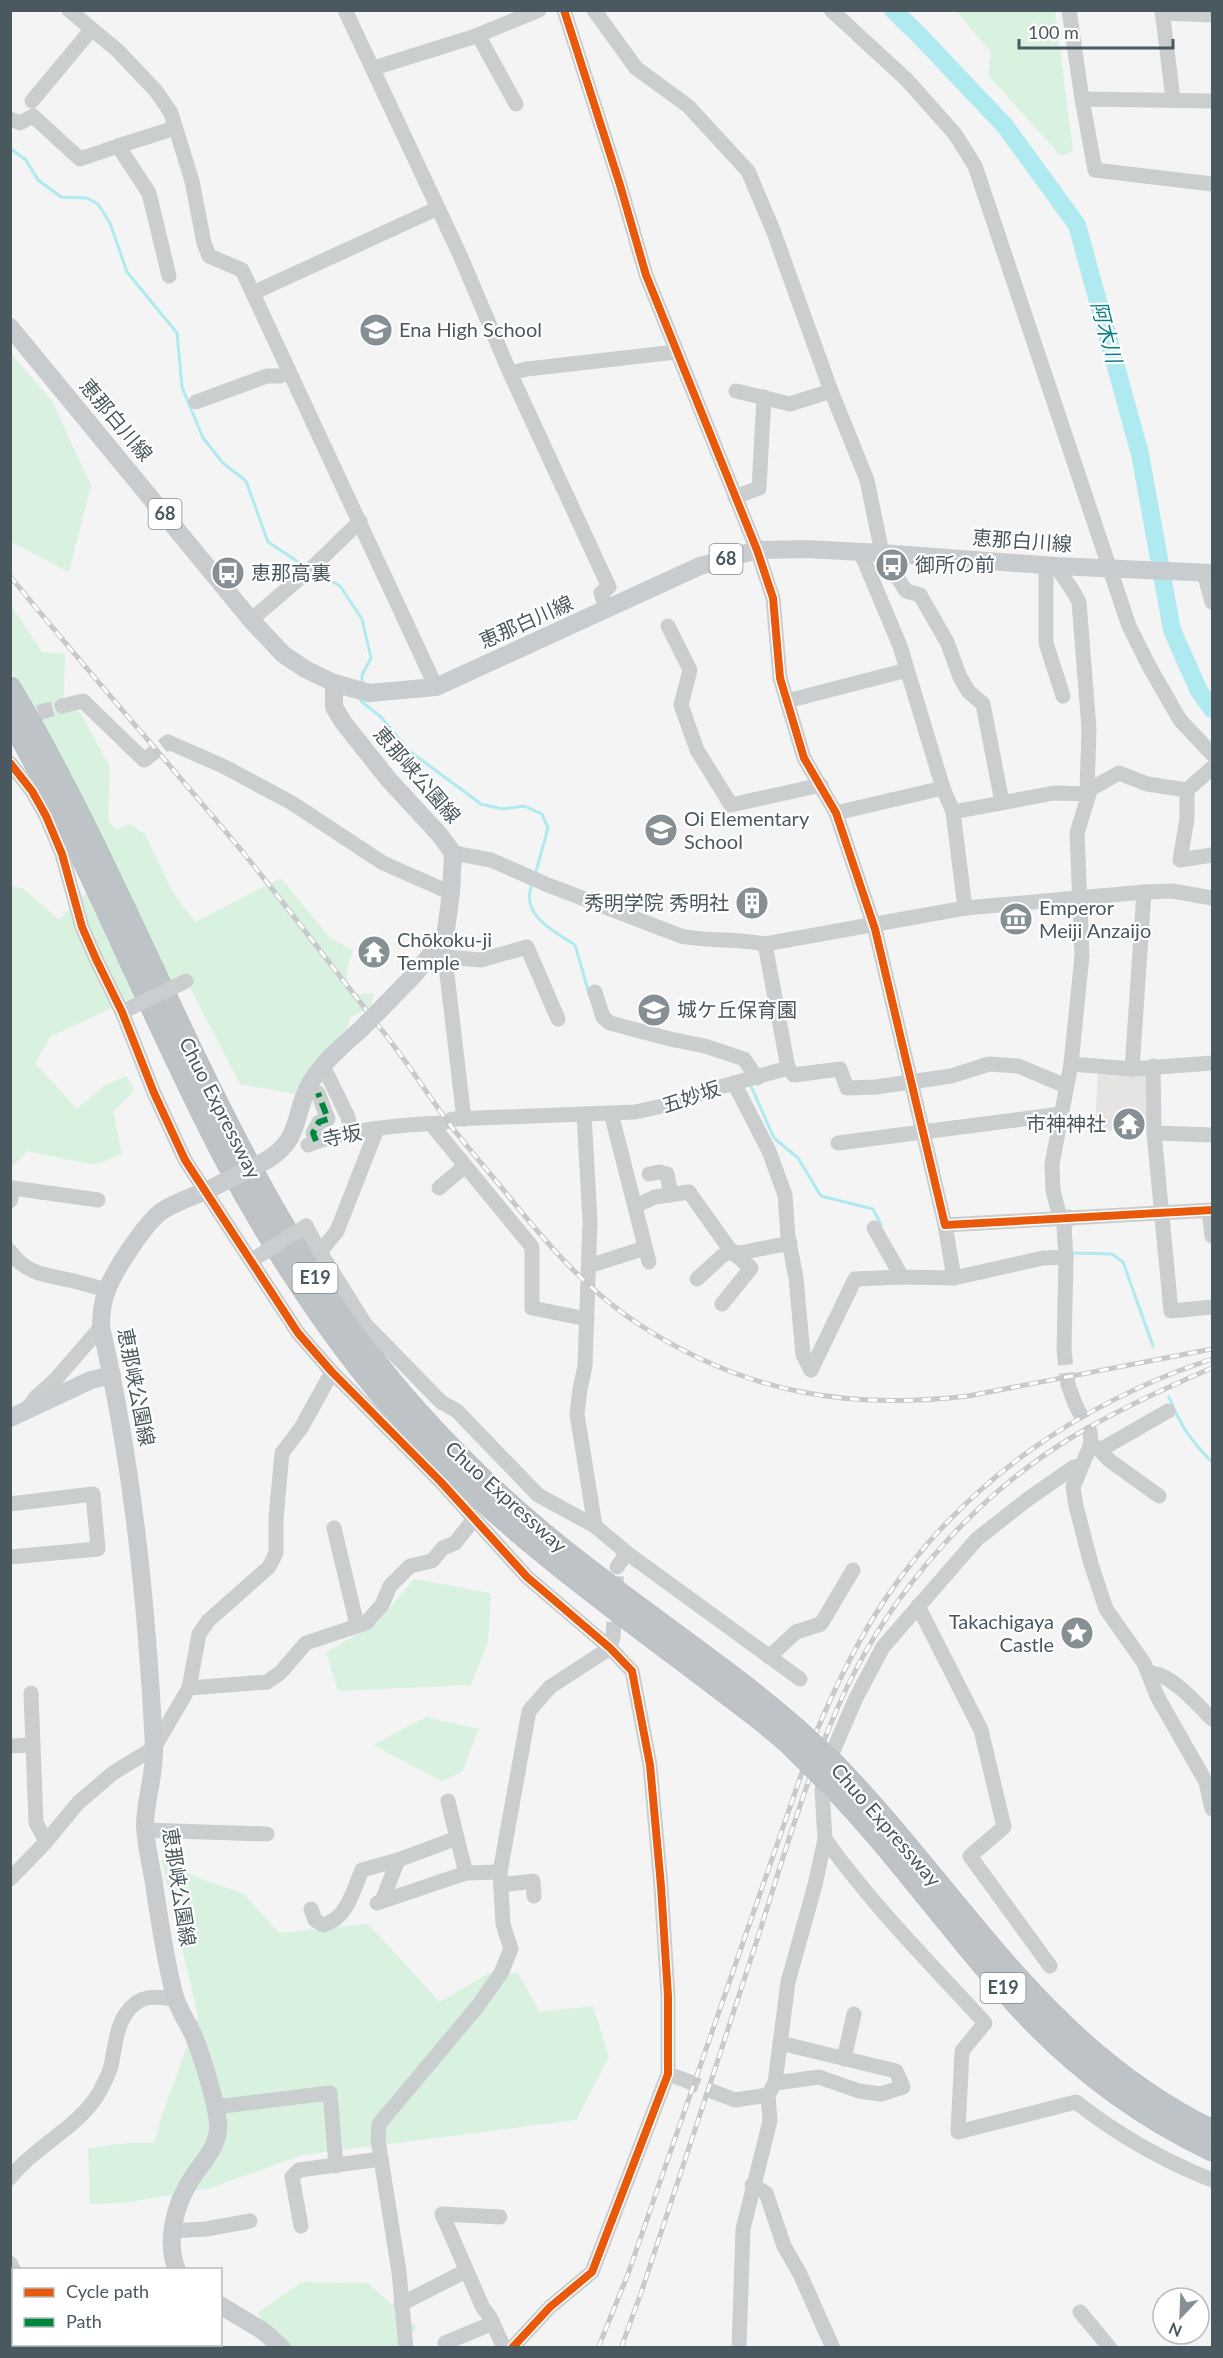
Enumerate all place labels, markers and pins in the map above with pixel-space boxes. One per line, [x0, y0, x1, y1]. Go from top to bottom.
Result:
school or university icon: Ena High School [358, 312, 394, 348]
place label: Ena High School [399, 317, 542, 341]
bus stop icon: 御所の前 [874, 547, 910, 583]
place label: 御所の前 [915, 552, 995, 576]
bus stop icon: 恵那高裏 [210, 555, 246, 591]
place label: 恵那高裏 [251, 560, 331, 584]
place label: Oi Elementary School [684, 806, 810, 853]
school or university icon: Oi Elementary School [643, 812, 679, 848]
building icon: 秀明学院 秀明社 [734, 885, 770, 921]
place label: 秀明学院 秀明社 [584, 890, 729, 914]
place label: Emperor Meiji Anzaijo [1039, 895, 1151, 942]
museum icon: Emperor Meiji Anzaijo [998, 901, 1034, 937]
place label: Chōkoku-ji Temple [397, 927, 492, 974]
temple icon: Chōkoku-ji Temple [356, 934, 392, 970]
school or university icon: 城ケ丘保育園 [636, 992, 672, 1028]
place label: 城ケ丘保育園 [677, 997, 797, 1021]
temple icon: 市神神社 [1111, 1106, 1147, 1142]
place label: 市神神社 [1026, 1111, 1106, 1135]
place label: Takachigaya Castle [949, 1609, 1054, 1656]
place icon: Takachigaya Castle [1059, 1615, 1095, 1651]

